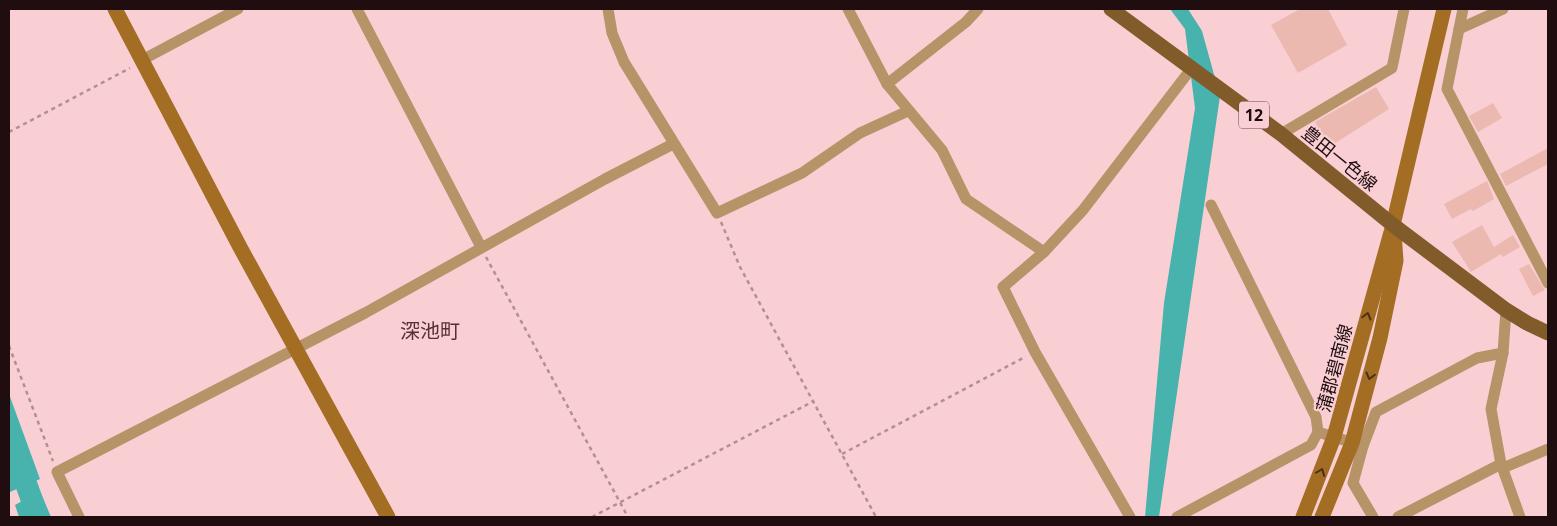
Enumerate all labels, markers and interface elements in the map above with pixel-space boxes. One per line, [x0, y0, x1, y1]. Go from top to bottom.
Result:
road number: 12 [1239, 102, 1269, 128]
street label: 豊田一色線 [1297, 120, 1383, 196]
one-way arrow [1361, 312, 1372, 321]
district label: 深池町 [400, 317, 460, 344]
street label: 蒲郡碧南線 [1311, 321, 1357, 415]
one-way arrow [1365, 371, 1376, 380]
one-way arrow [1314, 468, 1325, 477]

